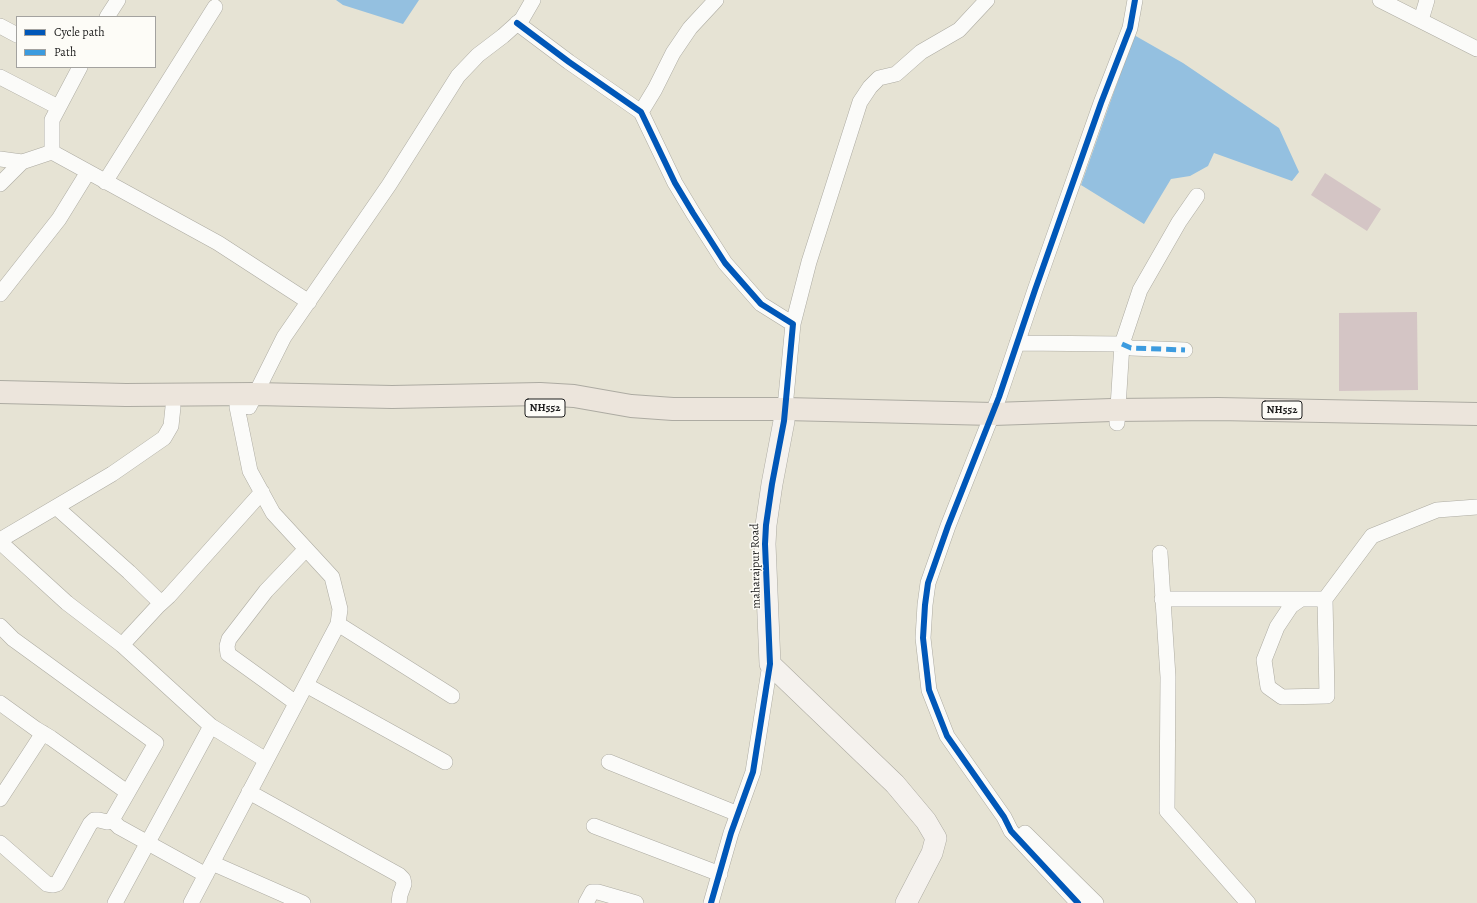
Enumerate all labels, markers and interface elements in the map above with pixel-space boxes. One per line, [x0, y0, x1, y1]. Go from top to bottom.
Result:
legend [16, 16, 156, 68]
text: Cycle path [54, 24, 105, 40]
text: Path [54, 44, 76, 60]
road number: NH552 [525, 399, 565, 417]
road number: NH552 [1262, 401, 1302, 419]
street label: maharajpur Road [748, 523, 764, 609]

